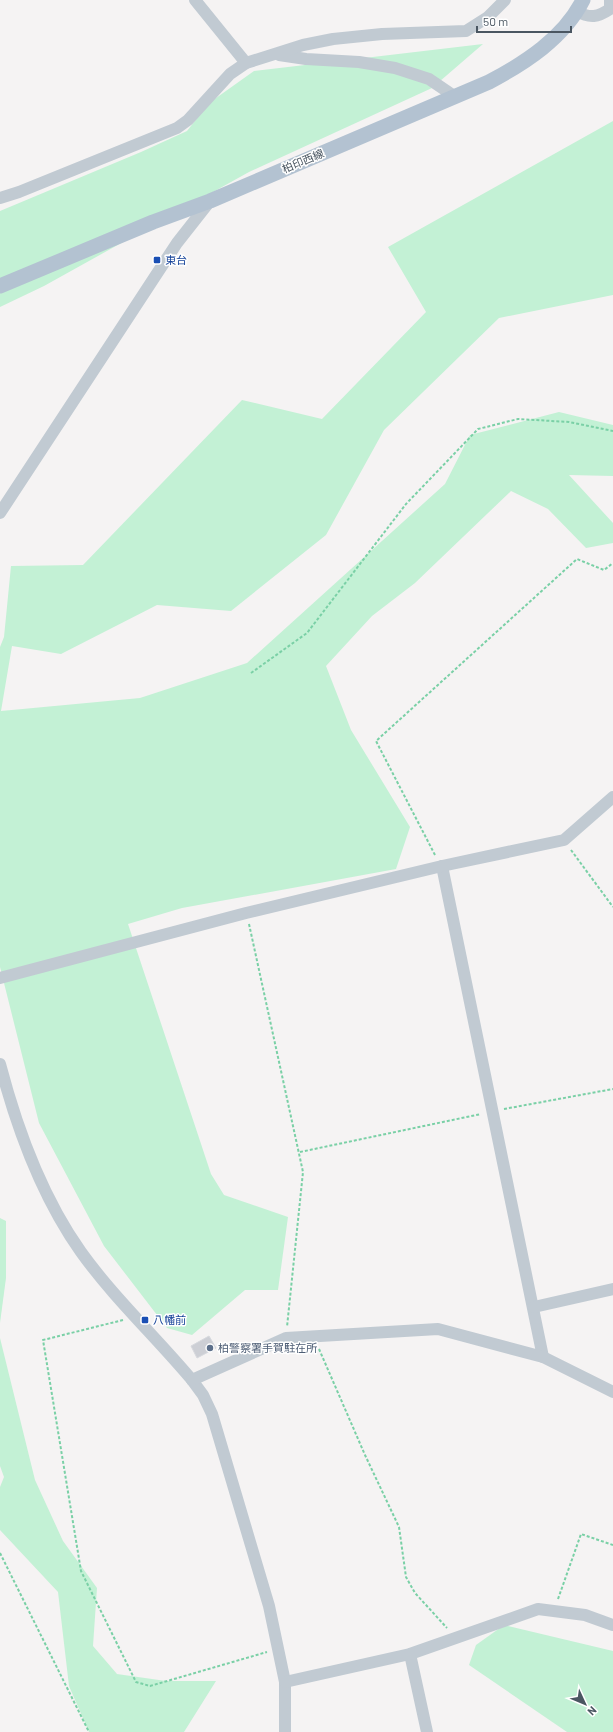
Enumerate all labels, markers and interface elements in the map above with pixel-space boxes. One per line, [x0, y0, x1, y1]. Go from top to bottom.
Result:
scale bar [477, 8, 571, 34]
text: 50 m [483, 14, 508, 28]
street label: 柏印西線 [280, 146, 326, 175]
place label: 東台 [165, 253, 187, 266]
marker: 東台 [152, 255, 162, 265]
place label: 八幡前 [153, 1313, 186, 1326]
marker: 八幡前 [140, 1315, 150, 1325]
place label: 柏警察署手賀駐在所 [218, 1341, 318, 1354]
marker: 柏警察署手賀駐在所 [205, 1343, 215, 1353]
north arrow [565, 1684, 605, 1724]
text: N [585, 1704, 600, 1718]

